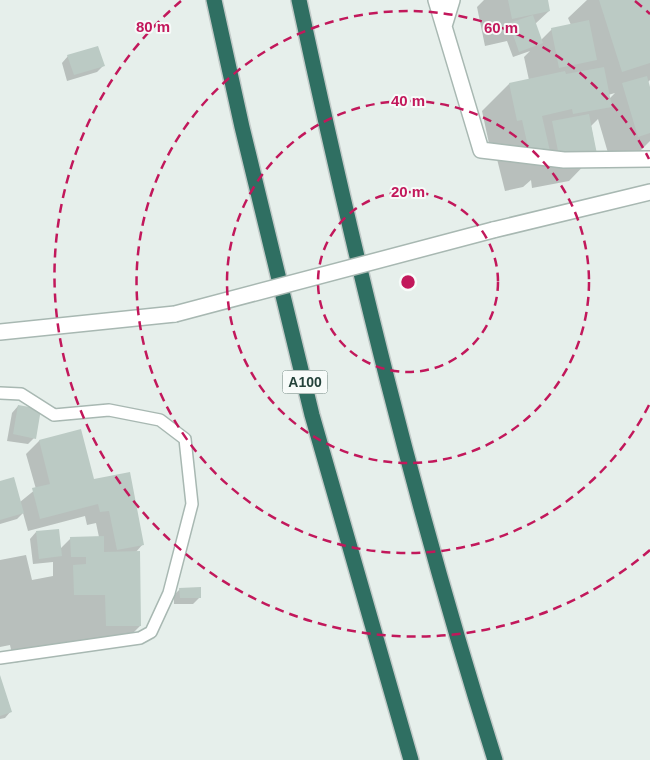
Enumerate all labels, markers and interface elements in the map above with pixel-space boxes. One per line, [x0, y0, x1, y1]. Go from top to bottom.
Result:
text: 80 m [136, 18, 170, 35]
text: 60 m [484, 19, 518, 36]
text: 40 m [391, 92, 425, 109]
text: 20 m [391, 183, 425, 200]
centre of rings [399, 273, 417, 291]
road number: A100 [282, 371, 328, 394]

